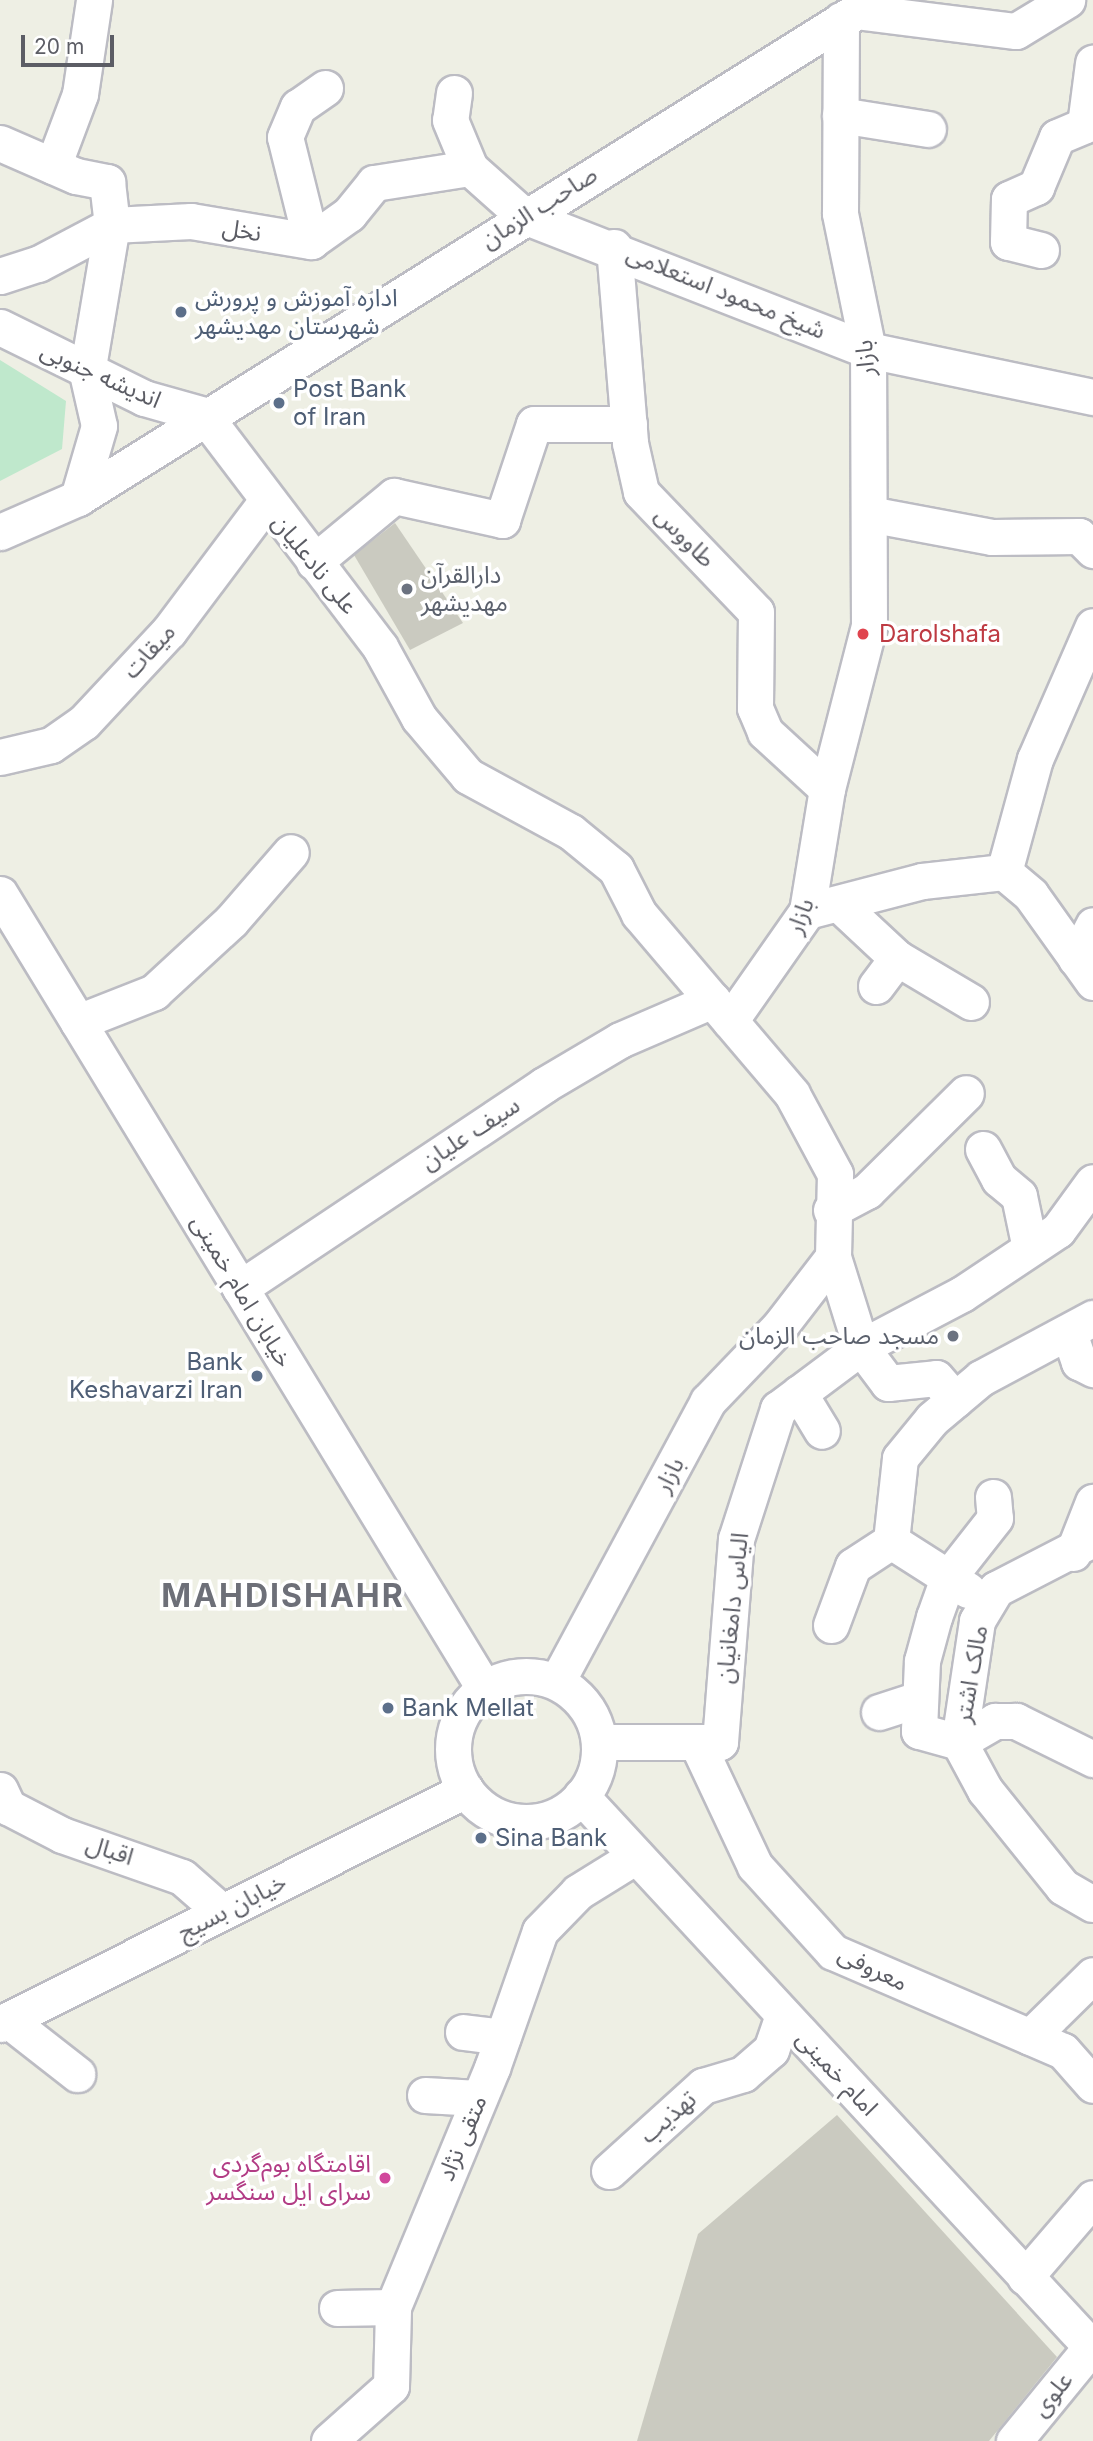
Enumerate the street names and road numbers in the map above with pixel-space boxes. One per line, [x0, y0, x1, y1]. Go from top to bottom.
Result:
street label: صاحب الزمان [475, 160, 603, 254]
street label: نخل [220, 212, 264, 248]
street label: شیخ محمود استعلامی [622, 239, 830, 345]
street label: اندیشه جنوبی [36, 336, 166, 414]
street label: بازار [849, 339, 881, 377]
street label: طاووس [649, 501, 721, 573]
street label: علی نادعلیان [266, 508, 364, 620]
street label: میقات [117, 617, 181, 685]
street label: بازار [780, 894, 820, 938]
street label: سیف علیان [415, 1090, 525, 1176]
street label: خیابان امام خمینی [185, 1209, 299, 1373]
street label: بازار [648, 1452, 690, 1498]
street label: الیاس دامغانیان [710, 1531, 754, 1685]
street label: مالک اشتر [948, 1623, 994, 1725]
street label: اقبال [83, 1829, 137, 1871]
street label: خیابان بسیج [173, 1867, 291, 1947]
street label: معروفی [834, 1939, 912, 1997]
street label: امام خمینی [790, 2024, 884, 2122]
street label: تهذیب [634, 2085, 702, 2149]
street label: متقی نژاد [431, 2091, 493, 2185]
street label: علوی [1025, 2366, 1079, 2422]

